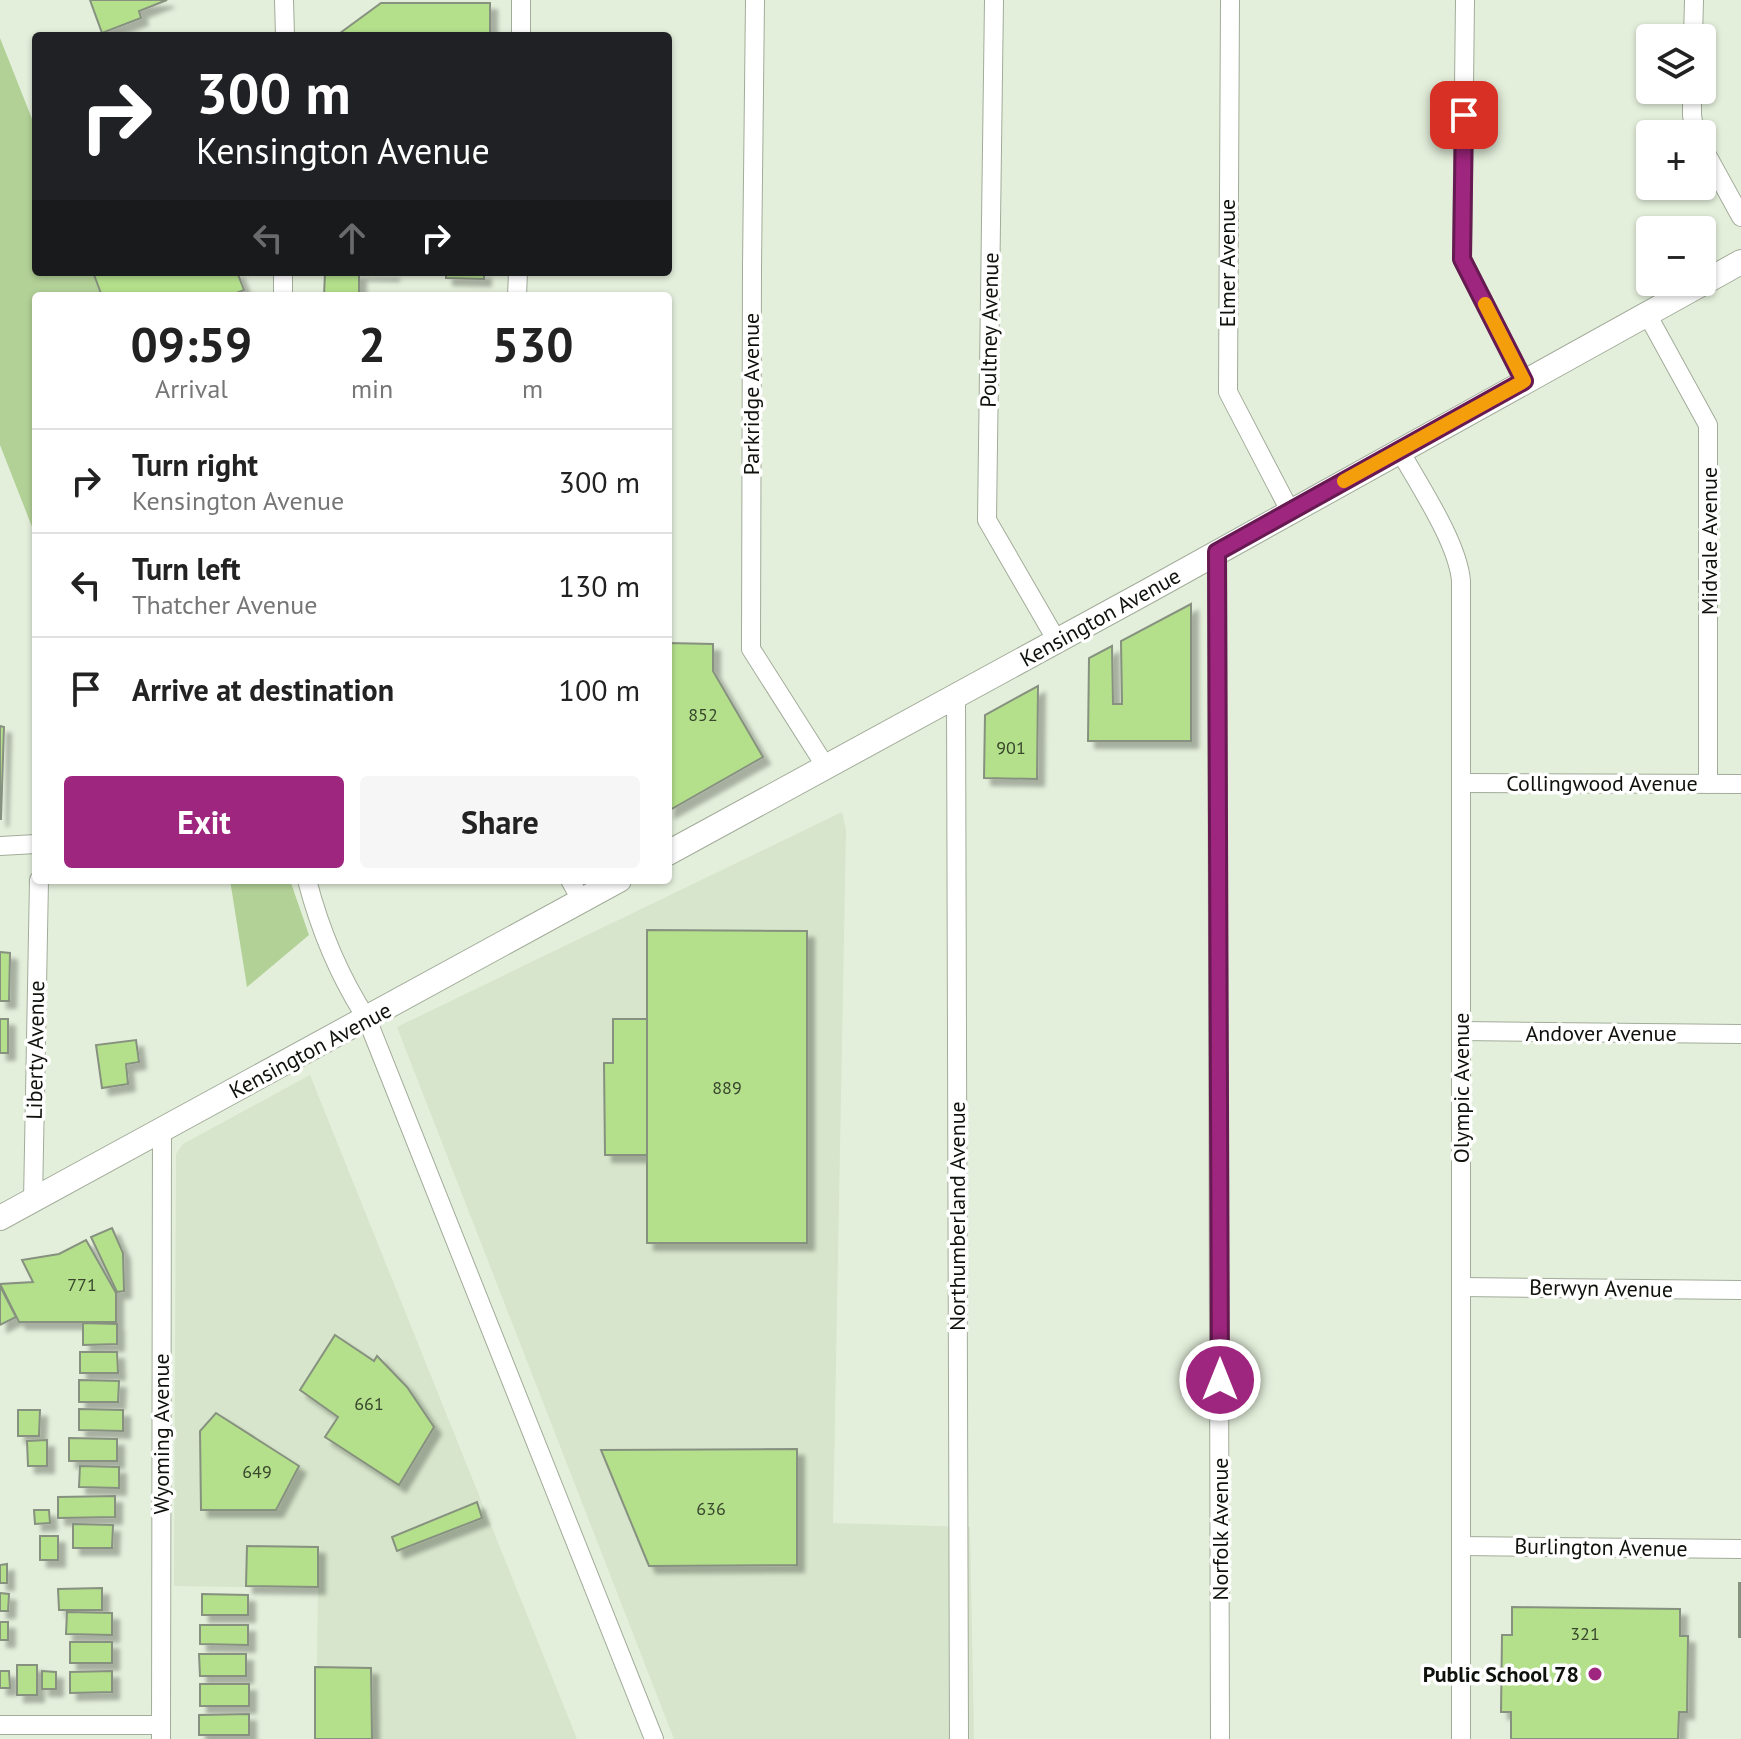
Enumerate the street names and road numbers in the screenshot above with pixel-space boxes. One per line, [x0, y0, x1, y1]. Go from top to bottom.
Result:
street label: Elmer Avenue [1213, 199, 1241, 327]
street label: Poultney Avenue [974, 252, 1004, 408]
street label: Parkridge Avenue [737, 313, 765, 475]
street label: Midvale Avenue [1695, 467, 1723, 615]
street label: Kensington Avenue [1015, 561, 1185, 673]
street label: Collingwood Avenue [1506, 769, 1698, 797]
street label: Liberty Avenue [20, 980, 50, 1120]
street label: Kensington Avenue [224, 996, 396, 1104]
street label: Olympic Avenue [1447, 1013, 1475, 1163]
street label: Andover Avenue [1525, 1019, 1677, 1047]
street label: Northumberland Avenue [943, 1101, 971, 1331]
street label: Berwyn Avenue [1529, 1273, 1673, 1303]
street label: Wyoming Avenue [147, 1353, 175, 1515]
street label: Norfolk Avenue [1206, 1458, 1234, 1600]
street label: Burlington Avenue [1514, 1531, 1688, 1563]

